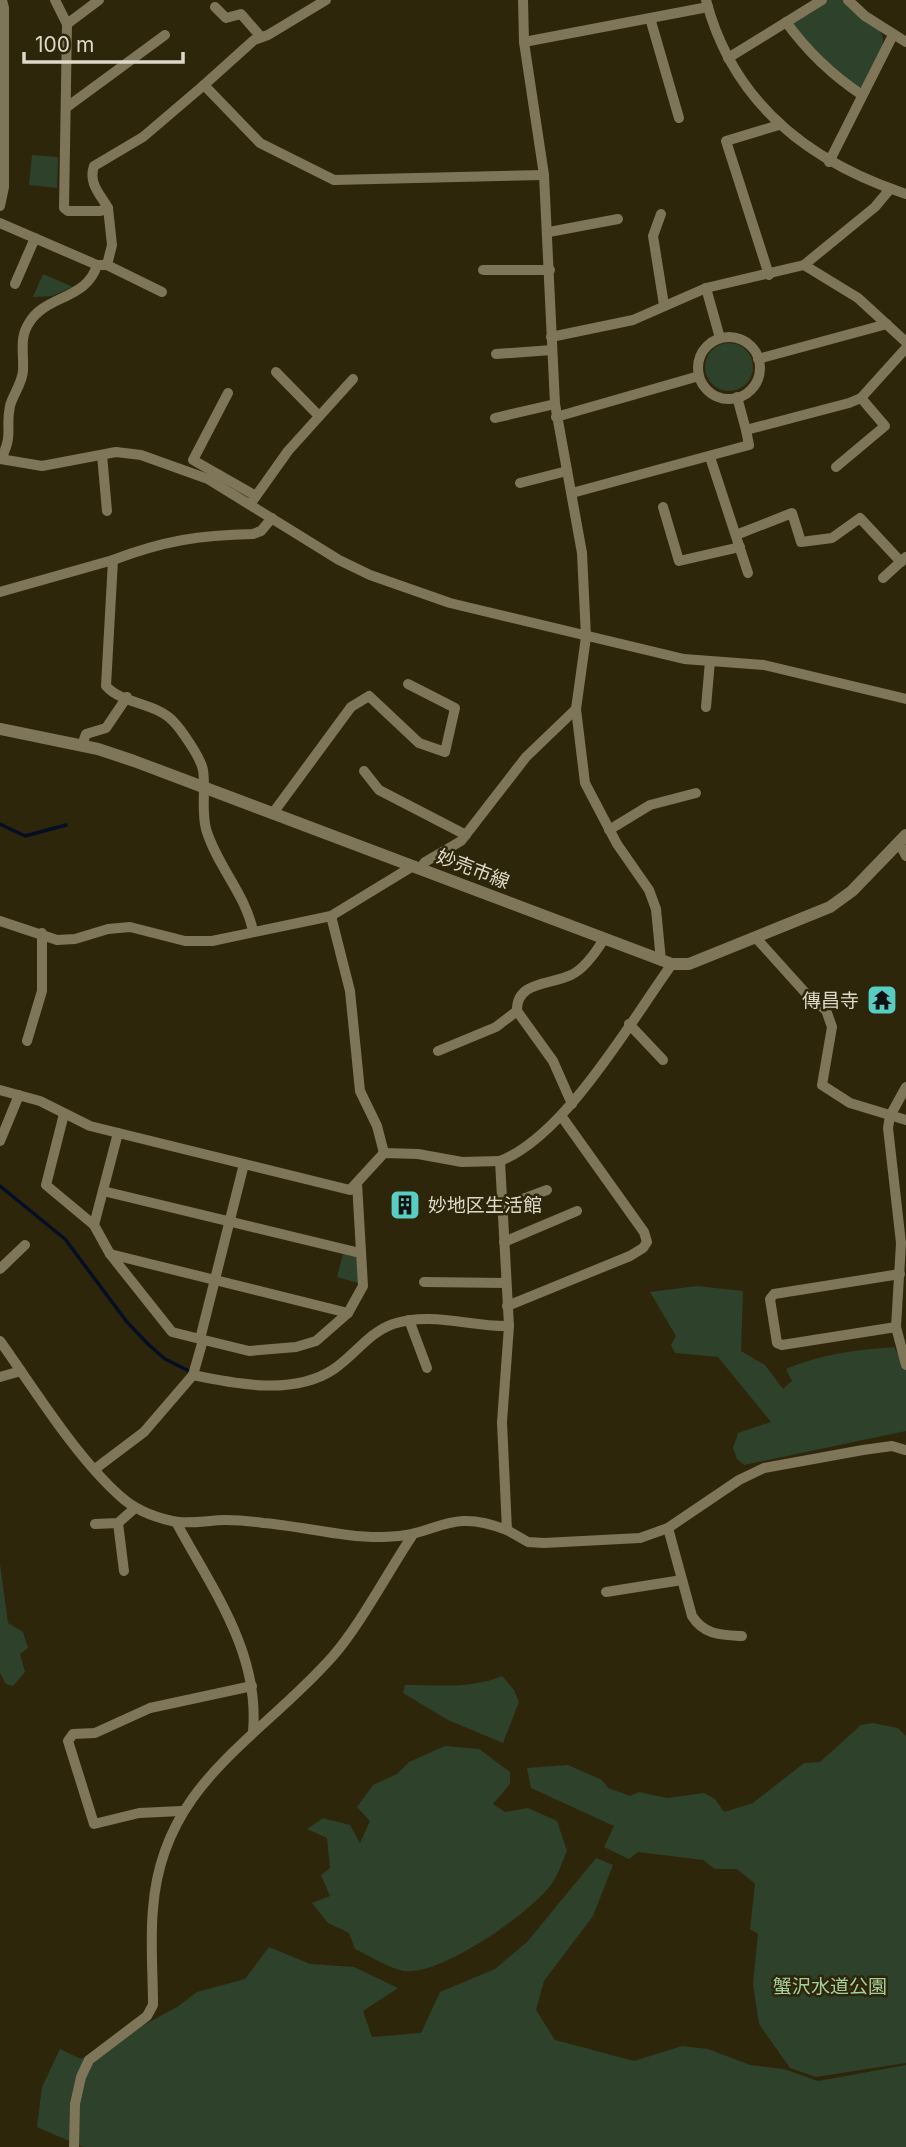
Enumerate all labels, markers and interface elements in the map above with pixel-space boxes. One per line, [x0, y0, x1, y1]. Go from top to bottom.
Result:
scale bar [24, 21, 184, 65]
text: 100 m [35, 32, 94, 57]
street label: 妙売市線 [433, 845, 513, 893]
temple icon: 傳昌寺 [865, 983, 899, 1017]
place label: 傳昌寺 [802, 989, 859, 1012]
building icon: 妙地区生活館 [388, 1188, 422, 1222]
place label: 妙地区生活館 [428, 1194, 542, 1217]
park label: 蟹沢水道公園 [773, 1975, 887, 1998]

